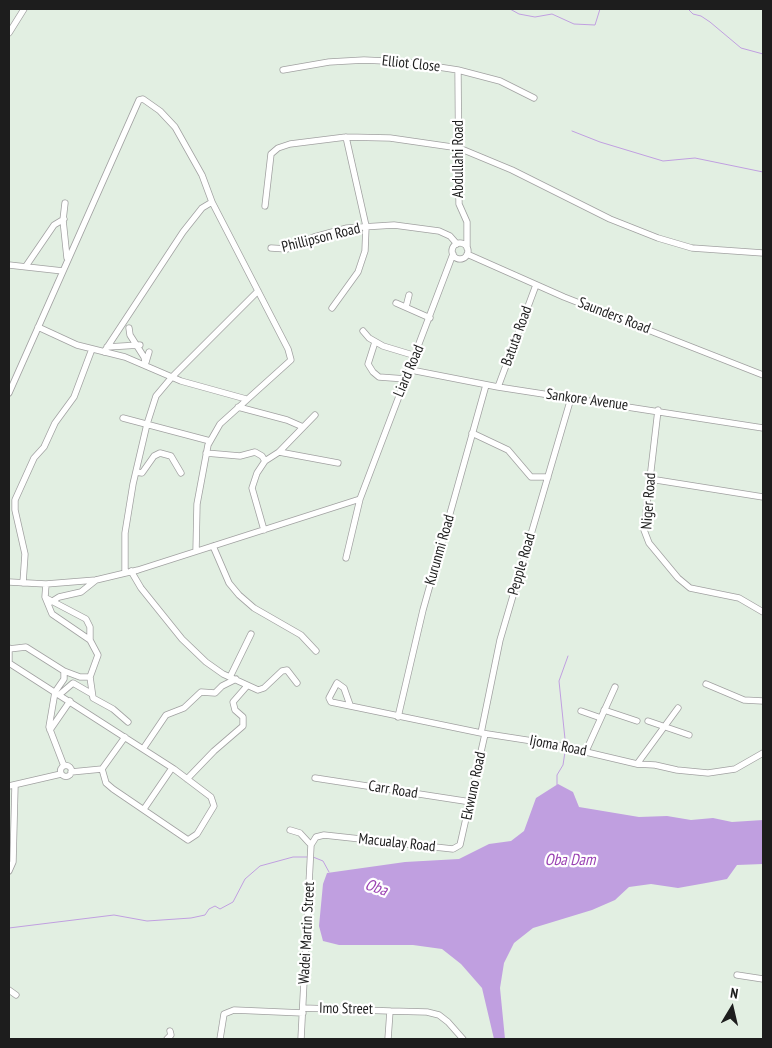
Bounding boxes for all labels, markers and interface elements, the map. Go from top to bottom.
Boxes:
street label: Elliot Close [381,52,441,76]
street label: Abdullahi Road [450,120,468,198]
street label: Phillipson Road [280,220,362,256]
street label: Saunders Road [575,294,653,338]
street label: Batuta Road [498,304,536,368]
street label: Liard Road [390,342,428,400]
street label: Sankore Avenue [545,385,629,415]
street label: Niger Road [638,472,660,530]
street label: Kurunmi Road [421,513,459,587]
street label: Pepple Road [505,531,539,597]
street label: Ijoma Road [528,732,588,760]
street label: Ekwuno Road [458,750,490,822]
street label: Carr Road [367,777,419,803]
street label: Macualay Road [358,830,436,856]
water label: Oba Dam [545,850,595,870]
water label: Oba [362,875,390,901]
street label: Wadei Martin Street [295,881,319,985]
north arrow [707,983,757,1033]
text: N [729,984,739,1003]
street label: Imo Street [319,1000,373,1018]

